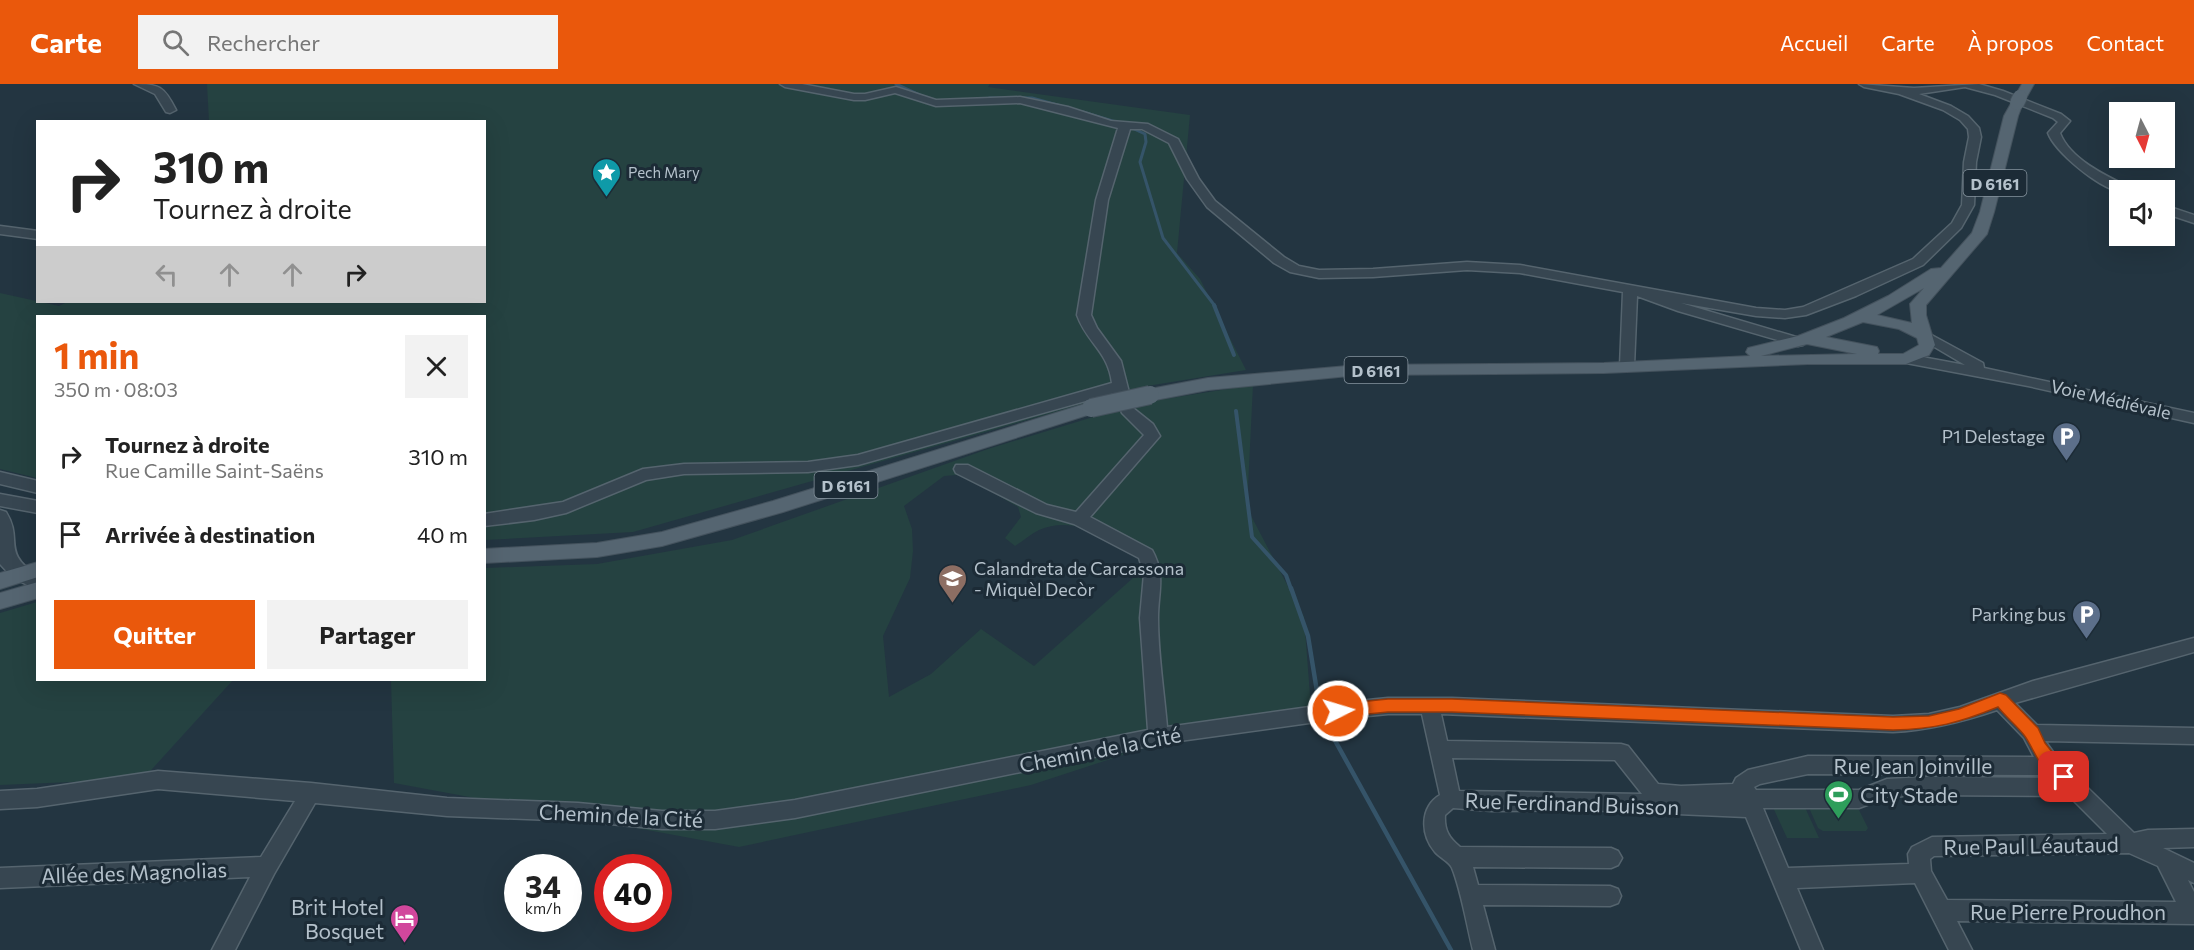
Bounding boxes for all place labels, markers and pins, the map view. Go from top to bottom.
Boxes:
place icon: Pech Mary [591,156,623,198]
place label: Pech Mary [628,163,700,181]
parking icon: P1 Delestage [2050,420,2082,462]
place label: P1 Delestage [1942,425,2045,447]
place label: Calandreta de Carcassona - Miquèl Decòr [974,557,1184,600]
school or university icon: Calandreta de Carcassona - Miquèl Decòr [937,562,969,604]
parking icon: Parking bus [2071,598,2103,640]
place label: Parking bus [1971,603,2066,625]
pin [2038,751,2089,802]
sports icon: City Stade [1823,778,1855,820]
place label: City Stade [1860,782,1958,807]
place label: Brit Hotel Bosquet [291,894,384,943]
hotel icon: Brit Hotel Bosquet [389,902,421,944]

